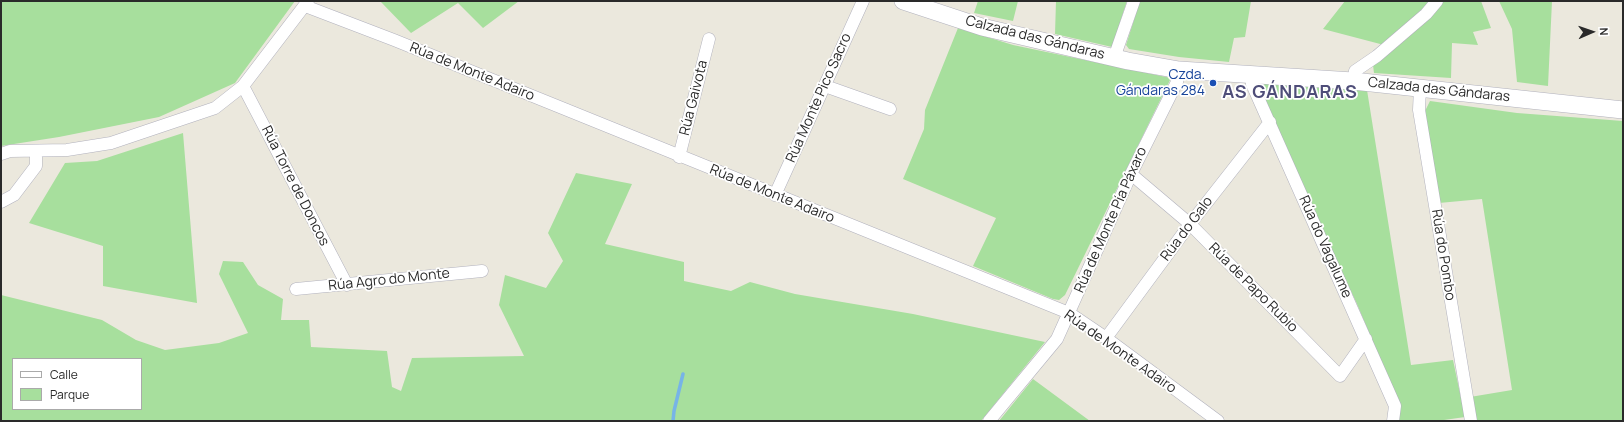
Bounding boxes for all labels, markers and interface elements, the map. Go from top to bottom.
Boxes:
north arrow [1572,12,1612,52]
street label: Calzada das Gándaras [964,13,1106,63]
text: N [1597,27,1612,36]
street label: Rúa Monte Pico Sacro [783,31,855,165]
street label: Rúa de Monte Adairo [407,39,537,105]
street label: Rúa Gaivota [677,59,711,137]
place label: Czda. Gándaras 284 [1116,67,1205,100]
street label: Calzada das Gándaras [1367,74,1511,106]
marker: Czda. Gándaras 284 [1208,78,1218,88]
district label: AS GÁNDARAS [1222,82,1358,104]
street label: Rúa Torre de Doncos [257,123,333,249]
street label: Rúa de Monte Pía Páxaro [1071,144,1151,296]
street label: Rúa de Monte Adairo [707,161,837,227]
street label: Rúa do Galo [1157,193,1217,265]
street label: Rúa do Vagalume [1295,193,1355,301]
street label: Rúa do Pombo [1427,208,1459,302]
street label: Rúa de Papo Rubio [1205,240,1301,336]
street label: Rúa Agro do Monte [327,265,451,295]
street label: Rúa de Monte Adairo [1061,307,1179,397]
legend [12,358,142,410]
text: Calle [50,366,78,383]
text: Parque [50,386,89,403]

